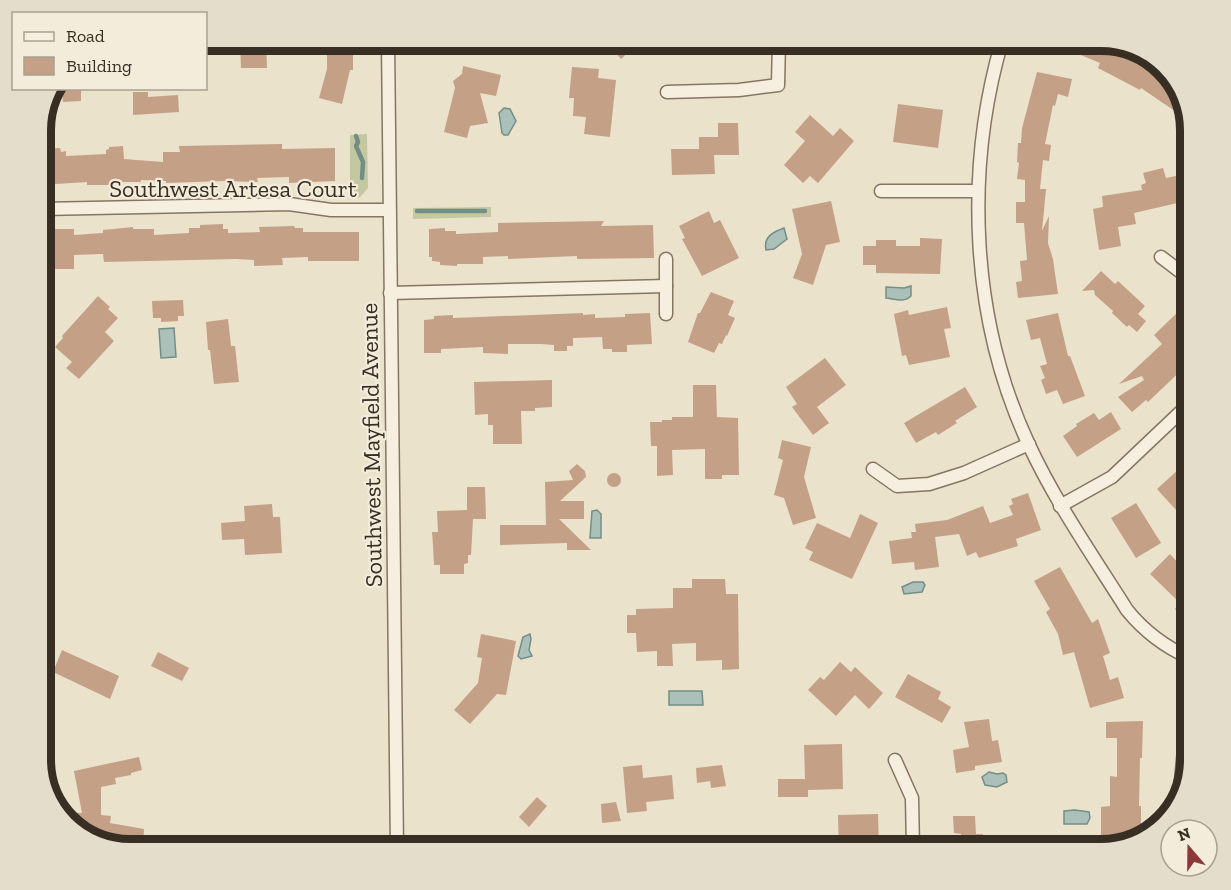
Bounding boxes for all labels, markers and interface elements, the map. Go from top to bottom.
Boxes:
legend [12,12,207,90]
text: Road [66,25,105,47]
text: Building [66,55,132,77]
street label: Southwest Artesa Court [109,174,357,203]
street label: Southwest Mayfield Avenue [354,303,388,587]
north arrow [1159,818,1219,878]
text: N [1175,823,1193,845]

